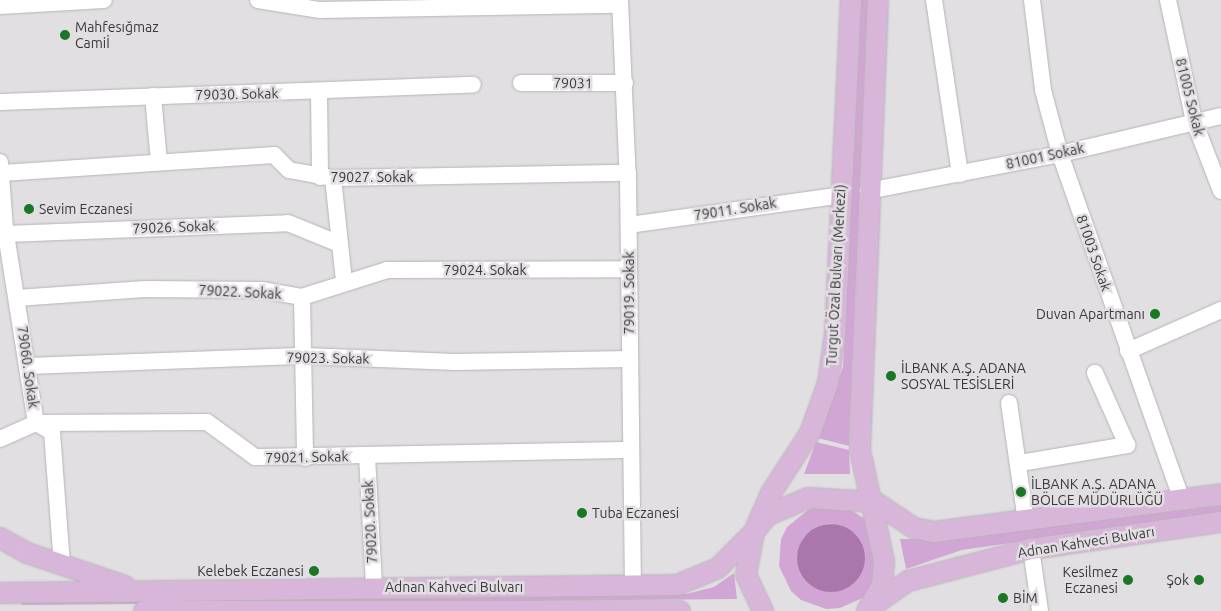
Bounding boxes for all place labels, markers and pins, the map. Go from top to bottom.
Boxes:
place label: Mahfesığmaz Camiİ [75,19,159,52]
marker: Mahfesığmaz Camiİ [59,29,71,41]
place label: Sevim Eczanesi [39,201,133,217]
marker: Sevim Eczanesi [23,203,35,215]
place label: Duvan Apartmanı [1036,306,1145,322]
marker: Duvan Apartmanı [1149,308,1161,320]
place label: İLBANK A.Ş. ADANA SOSYAL TESİSLERİ [901,360,1026,392]
marker: İLBANK A.Ş. ADANA SOSYAL TESİSLERİ [885,370,897,382]
place label: İLBANK A.Ş. ADANA BÖLGE MÜDÜRLÜĞÜ [1031,476,1163,508]
marker: İLBANK A.Ş. ADANA BÖLGE MÜDÜRLÜĞÜ [1015,486,1027,498]
place label: Tuba Eczanesi [592,505,679,521]
marker: Tuba Eczanesi [576,507,588,519]
place label: Kelebek Eczanesi [197,563,304,579]
place label: Kesilmez Eczanesi [1063,564,1118,596]
marker: Kelebek Eczanesi [308,565,320,577]
place label: Şok [1166,572,1189,588]
marker: Kesilmez Eczanesi [1122,574,1134,586]
marker: Şok [1193,574,1205,586]
place label: BİM [1013,590,1038,606]
marker: BİM [997,592,1009,604]

